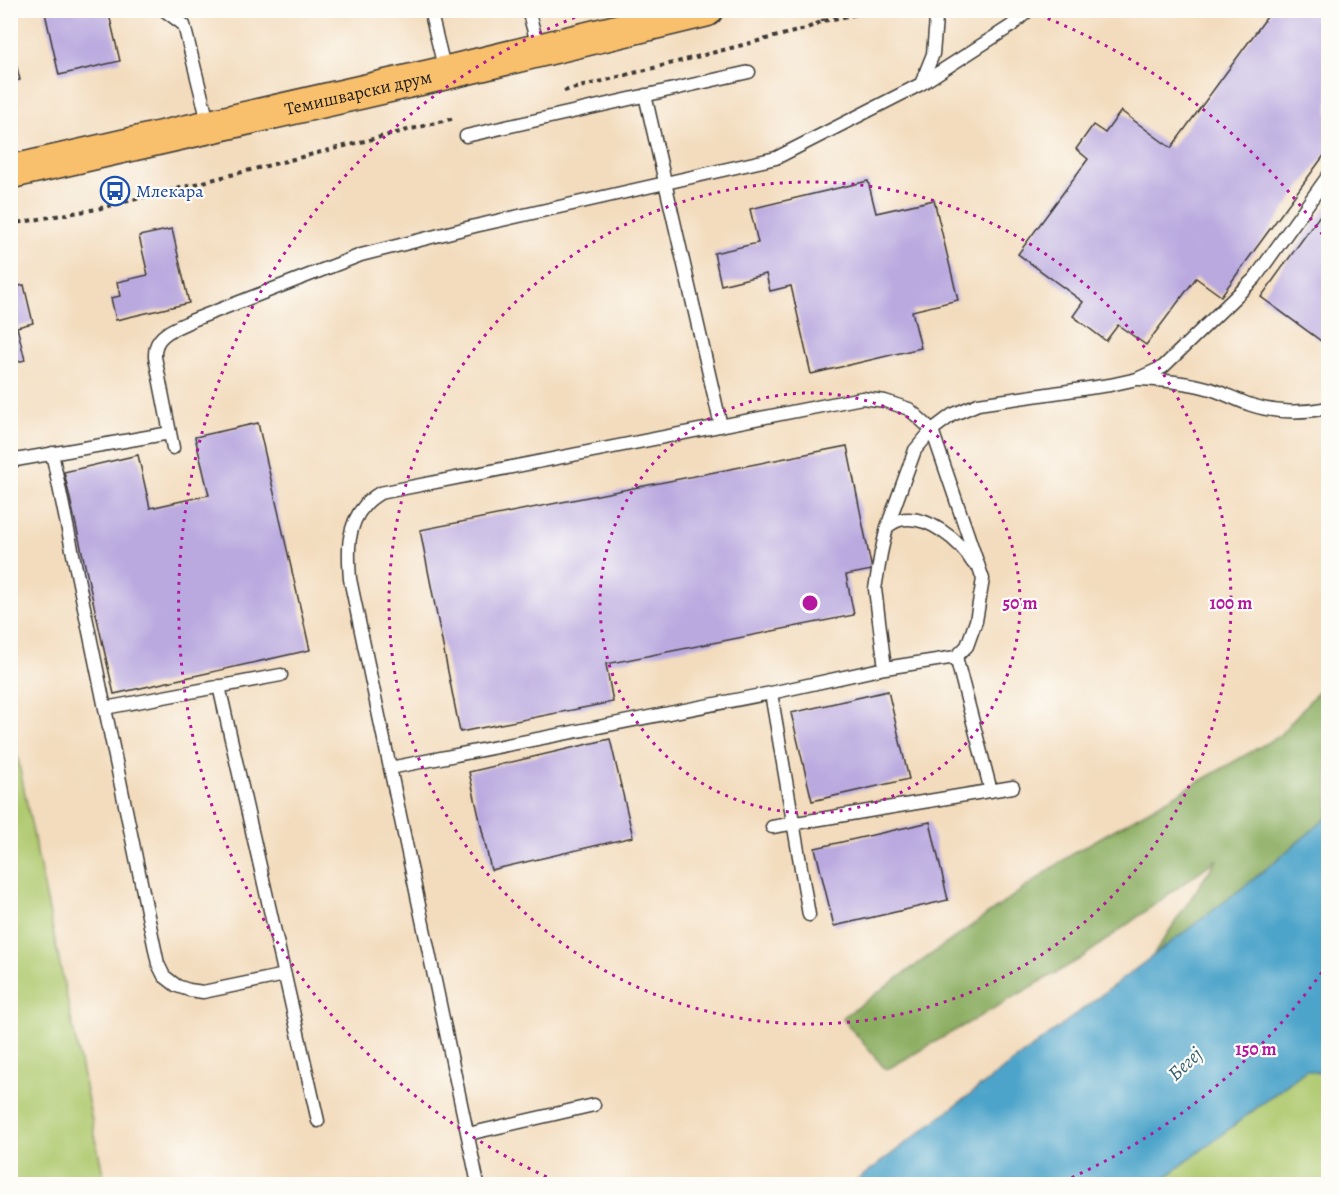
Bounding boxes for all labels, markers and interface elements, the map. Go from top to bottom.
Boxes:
street label: Темишварски друм [282,64,434,121]
bus stop icon: Млекара [99,175,131,207]
place label: Млекара [136,179,204,203]
text: 50 m [1003,591,1037,615]
text: 100 m [1210,591,1252,615]
centre of rings [800,593,820,613]
text: 150 m [1235,1037,1277,1061]
water label: Бегеј [1162,1041,1208,1087]

